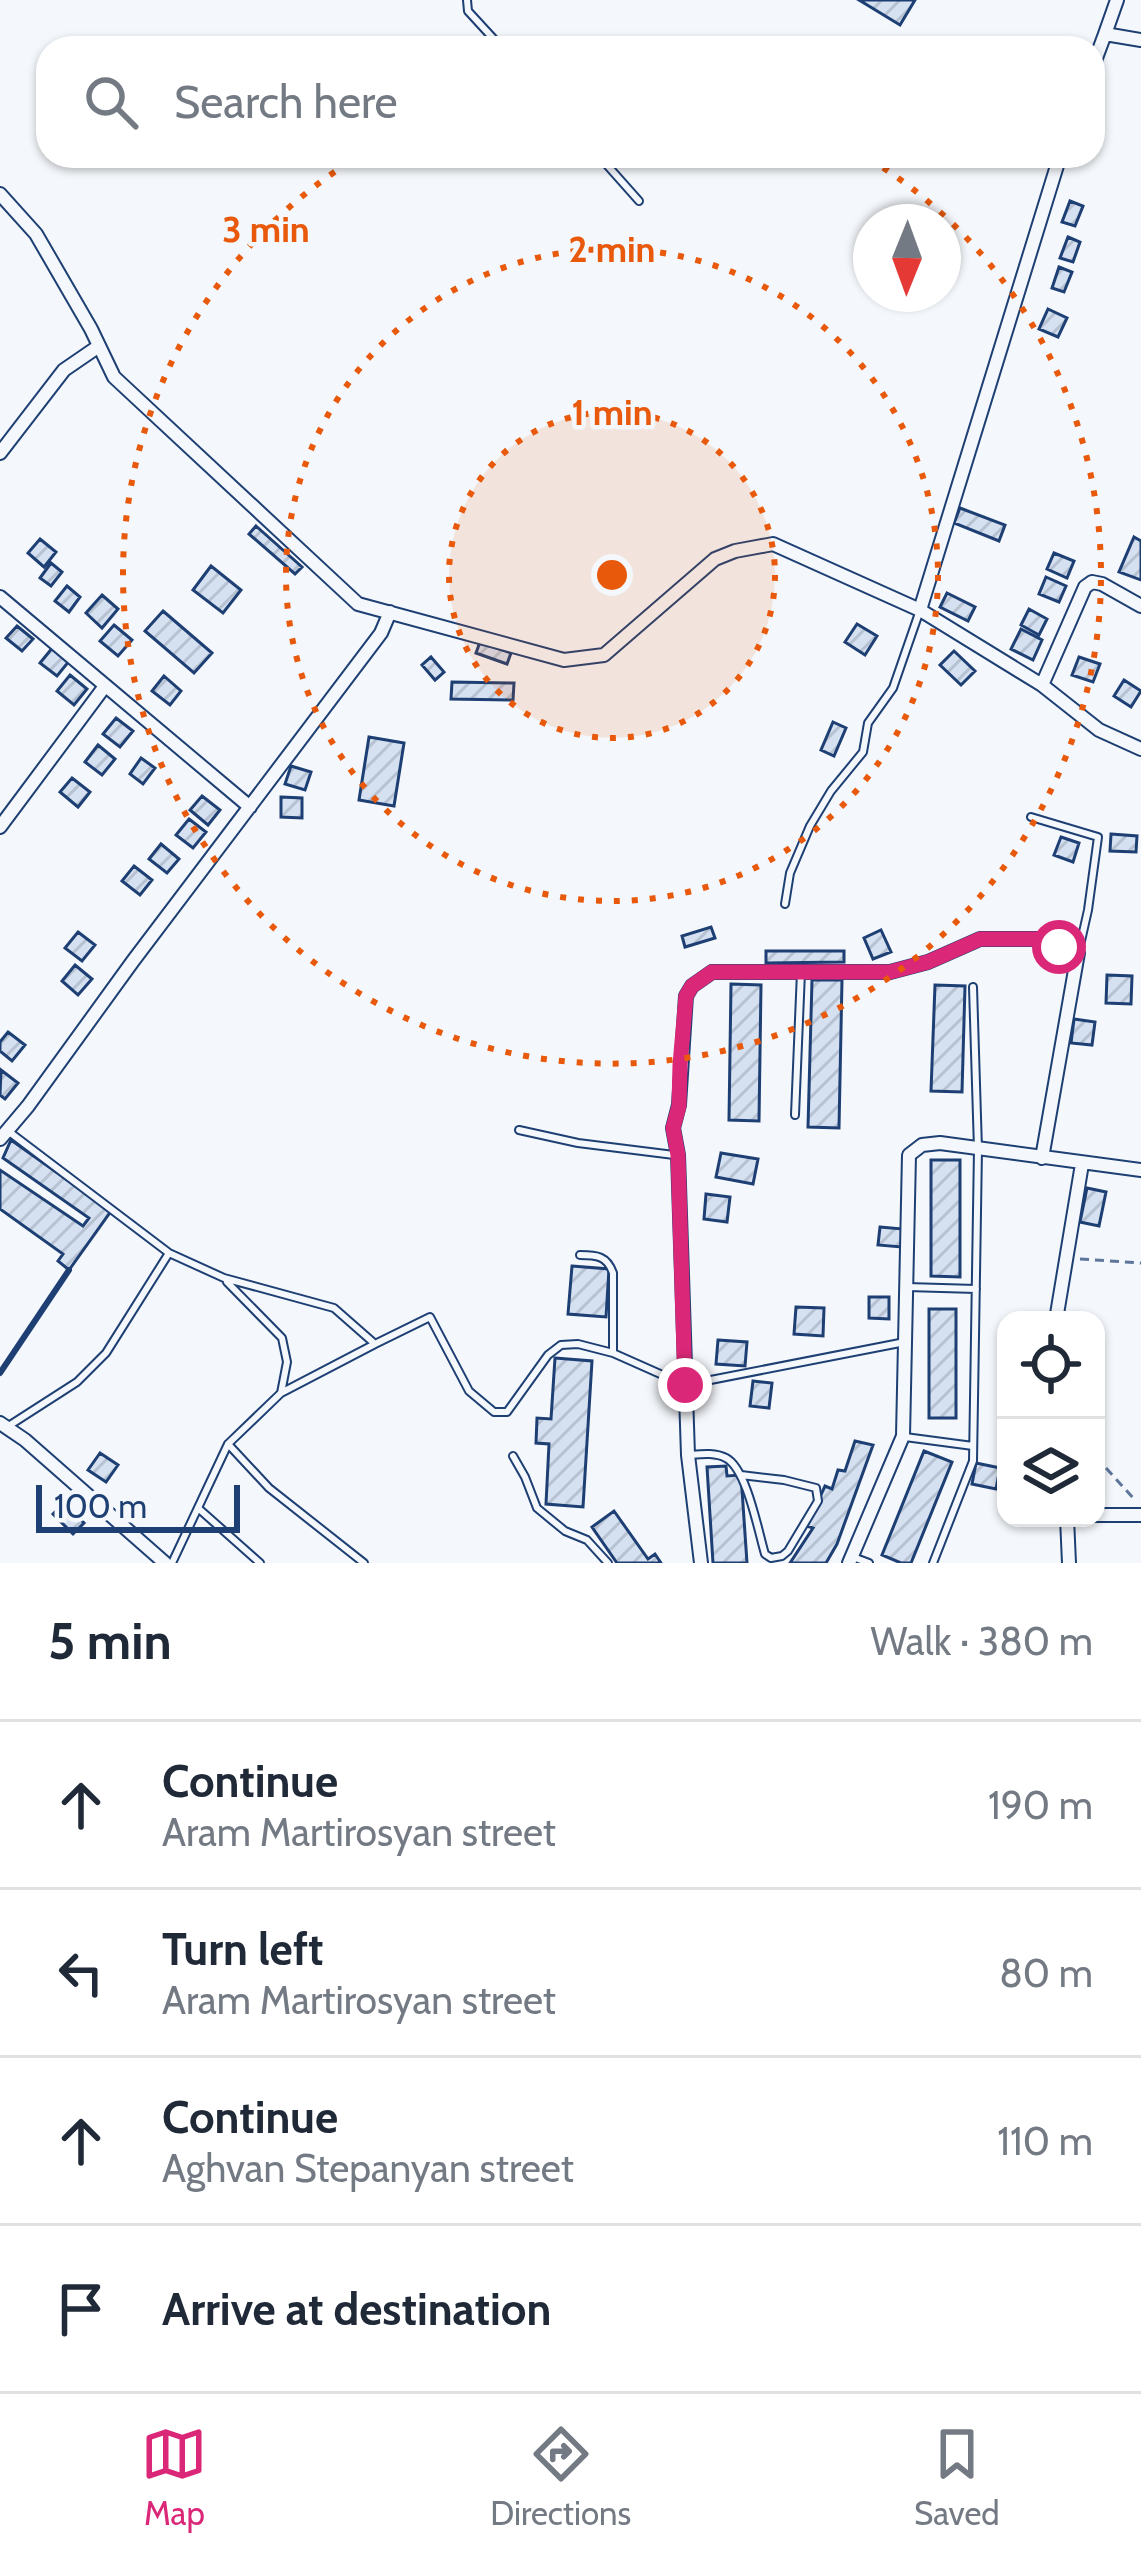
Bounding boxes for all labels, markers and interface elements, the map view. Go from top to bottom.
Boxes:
search box [36,36,1105,168]
icon: search [78,69,144,135]
text: Search here [174,75,398,129]
north arrow [853,204,961,312]
text: 3 min [222,207,310,251]
text: 2 min [569,227,655,271]
text: 1 min [571,390,653,434]
centre of rings [591,554,633,596]
route start [1032,920,1086,974]
map controls [997,1311,1105,1527]
button: locate [997,1311,1105,1419]
route end [658,1358,712,1412]
button: layers [997,1419,1105,1527]
scale bar [36,1479,240,1532]
text: 100 m [54,1486,147,1526]
text: 5 min [48,1610,172,1672]
text: Walk · 380 m [871,1617,1093,1665]
text: Continue [162,1754,338,1808]
icon: ahead [48,1772,114,1838]
text: 190 m [988,1781,1093,1829]
text: Aram Martirosyan street [162,1808,556,1856]
text: Turn left [162,1922,324,1976]
icon: left [48,1940,114,2006]
text: 80 m [999,1949,1093,1997]
text: Aram Martirosyan street [162,1976,556,2024]
text: Continue [162,2090,338,2144]
icon: ahead [48,2108,114,2174]
text: 110 m [997,2117,1093,2165]
text: Aghvan Stepanyan street [162,2144,574,2192]
icon: arrive [48,2276,114,2342]
text: Arrive at destination [162,2282,551,2336]
tab: Map [141,2421,207,2533]
tab: Directions [490,2421,631,2533]
tab: Saved [914,2421,1000,2533]

